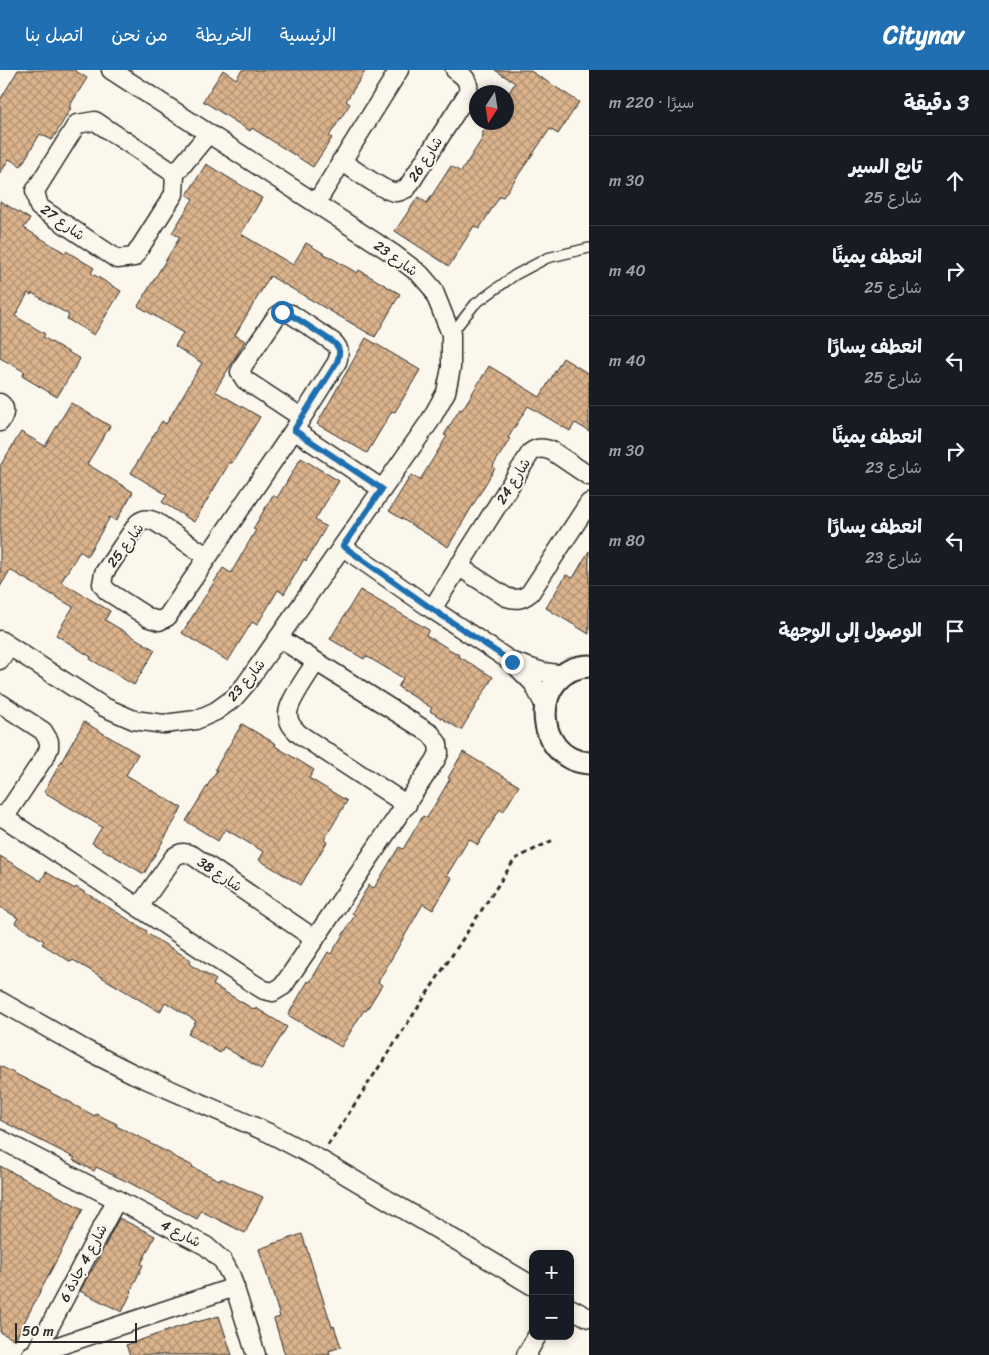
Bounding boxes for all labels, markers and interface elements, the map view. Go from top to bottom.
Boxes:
text: Citynav [883,14,964,56]
text: اتصل بنا [25,19,84,51]
text: من نحن [112,19,168,51]
text: الخريطة [196,19,252,51]
text: الرئيسية [280,19,336,51]
text: 3 دقيقة [904,84,969,122]
north arrow [469,85,514,130]
text: سيرًا · 220 m [609,88,695,117]
street label: شارع 26 [401,132,450,187]
text: تابع السير [849,150,922,183]
text: 30 m [609,166,644,195]
icon: ahead [941,167,969,195]
text: شارع 25 [864,183,922,212]
street label: شارع 27 [35,198,90,247]
street label: شارع 23 [368,234,423,283]
text: انعطف يمينًا [832,240,922,273]
text: 40 m [609,256,646,285]
icon: right [941,257,969,285]
text: شارع 25 [864,273,922,302]
route start [271,301,294,324]
text: انعطف يسارًا [827,330,922,363]
text: 40 m [609,346,646,375]
icon: left [941,347,969,375]
text: شارع 25 [864,363,922,392]
text: انعطف يمينًا [832,420,922,453]
text: 30 m [609,436,644,465]
icon: right [941,437,969,465]
street label: شارع 24 [489,453,537,509]
text: شارع 23 [865,453,922,482]
text: انعطف يسارًا [827,510,922,543]
street label: شارع 25 [100,518,151,573]
text: 80 m [609,526,645,555]
icon: left [941,527,969,555]
text: شارع 23 [865,543,922,572]
text: الوصول إلى الوجهة [779,614,922,647]
icon: arrive [941,617,969,645]
route end [501,651,524,674]
street label: شارع 23 [221,653,272,707]
street label: شارع 38 [192,850,247,899]
street label: شارع 4 [156,1212,205,1254]
street label: شارع 4 جادة 6 [52,1220,114,1307]
map controls [529,1250,574,1340]
button: + [529,1250,574,1295]
button: − [529,1295,574,1340]
text: 50 m [22,1319,54,1344]
scale bar [15,1320,138,1343]

